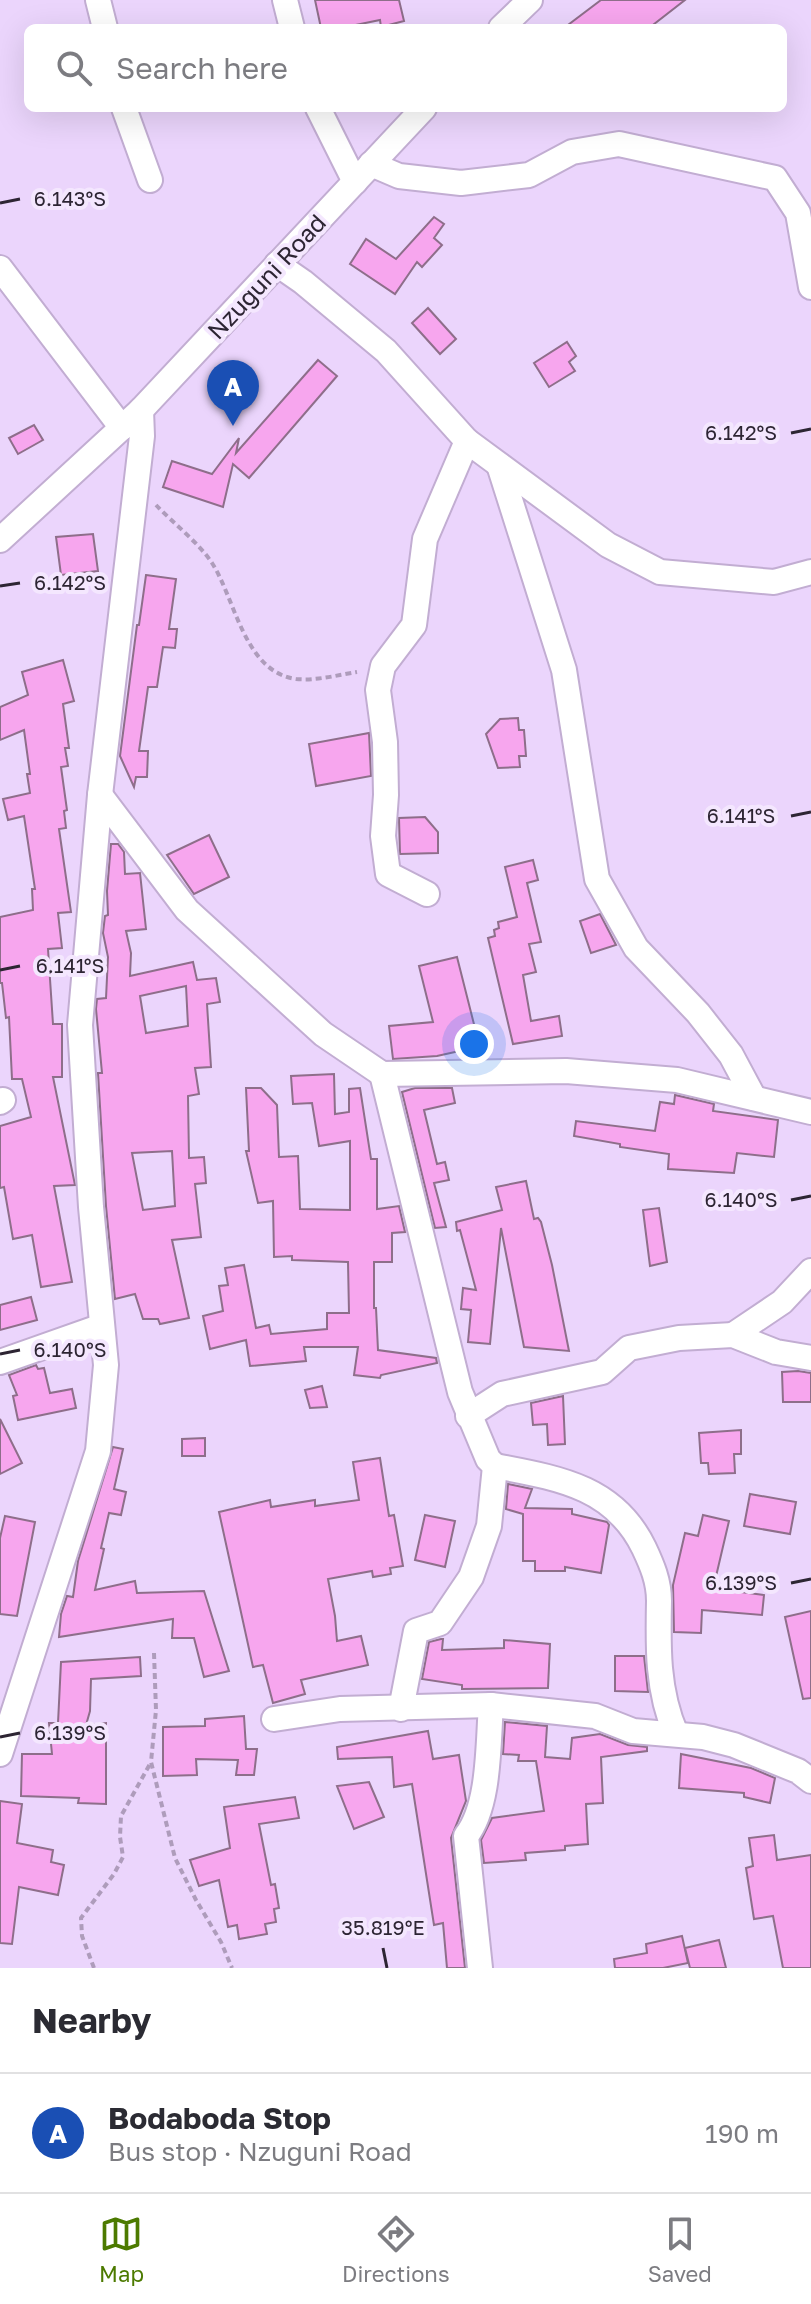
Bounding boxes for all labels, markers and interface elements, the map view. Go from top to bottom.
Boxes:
search box [24,24,787,112]
icon: search [52,46,96,90]
text: Search here [116,50,288,86]
text: 6.143°S [34,186,106,210]
street label: Nzuguni Road [201,207,331,345]
pin: A [207,360,259,426]
text: 6.142°S [705,420,777,444]
text: 6.142°S [34,570,106,594]
text: 6.141°S [707,803,775,827]
text: 6.141°S [36,953,104,977]
your location [454,1024,494,1064]
text: 6.140°S [705,1187,778,1211]
text: 6.140°S [34,1337,107,1361]
text: 6.139°S [705,1570,777,1594]
text: 6.139°S [34,1720,106,1744]
text: 35.819°E [341,1915,425,1939]
text: Nearby [32,2000,152,2040]
text: Bodaboda Stop [108,2100,331,2136]
text: A [49,2118,67,2149]
text: 190 m [705,2118,779,2149]
text: Bus stop · Nzuguni Road [108,2136,412,2167]
tab: Map [99,2212,144,2287]
tab: Directions [342,2212,450,2287]
tab: Saved [648,2212,712,2287]

